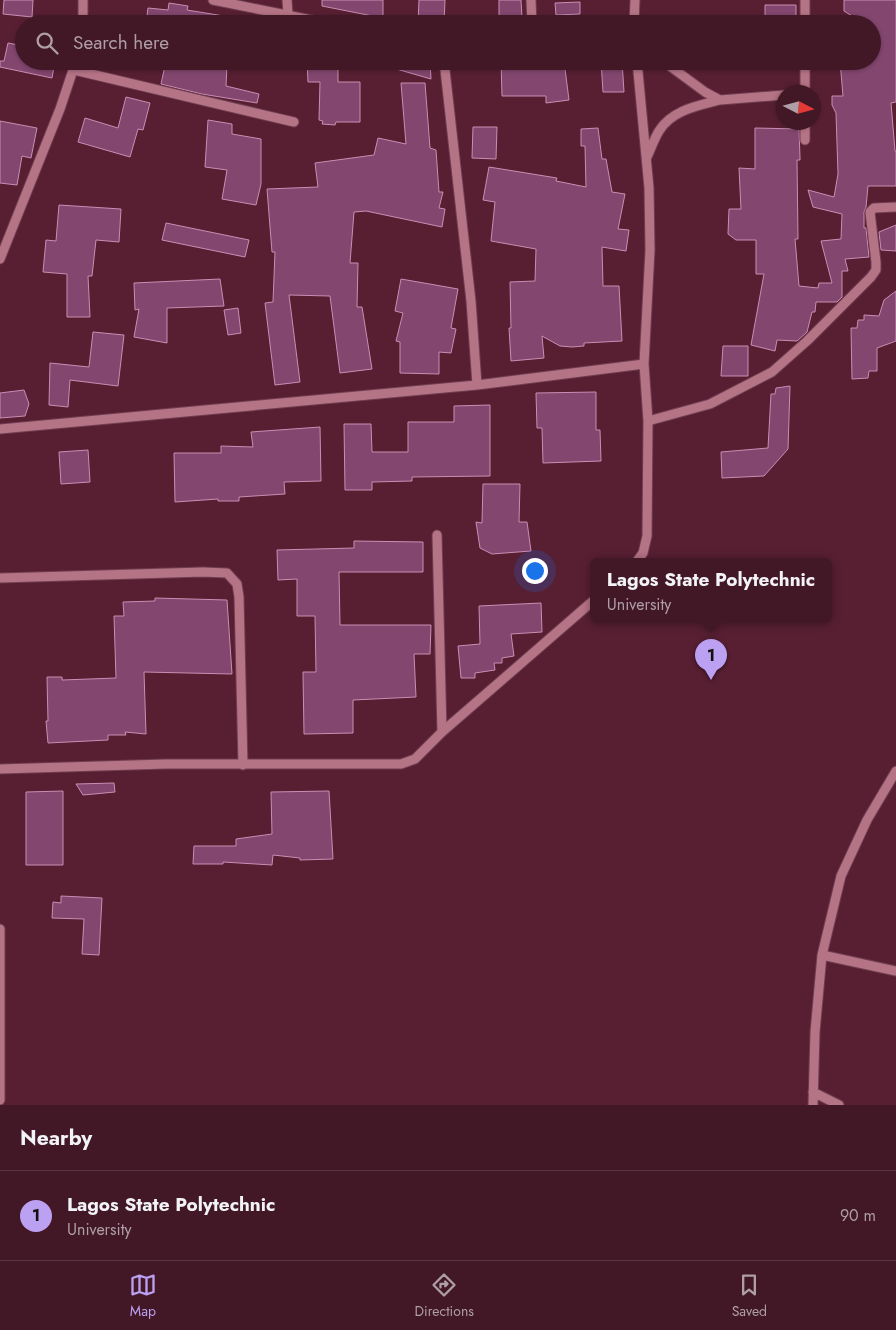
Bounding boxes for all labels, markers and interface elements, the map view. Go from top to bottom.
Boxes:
search box [15,15,881,70]
icon: search [33,29,61,57]
text: Search here [73,29,169,56]
north arrow [776,85,821,130]
your location [522,558,548,584]
popup [590,558,832,623]
text: Lagos State Polytechnic [607,566,815,593]
text: University [607,593,671,616]
pin: 1 [695,639,727,680]
text: Nearby [20,1123,92,1153]
text: Lagos State Polytechnic [67,1191,275,1218]
text: 1 [32,1204,40,1227]
text: 90 m [840,1204,876,1227]
text: University [67,1218,132,1241]
tab: Map [129,1271,157,1321]
tab: Directions [415,1271,474,1321]
tab: Saved [732,1271,767,1321]

